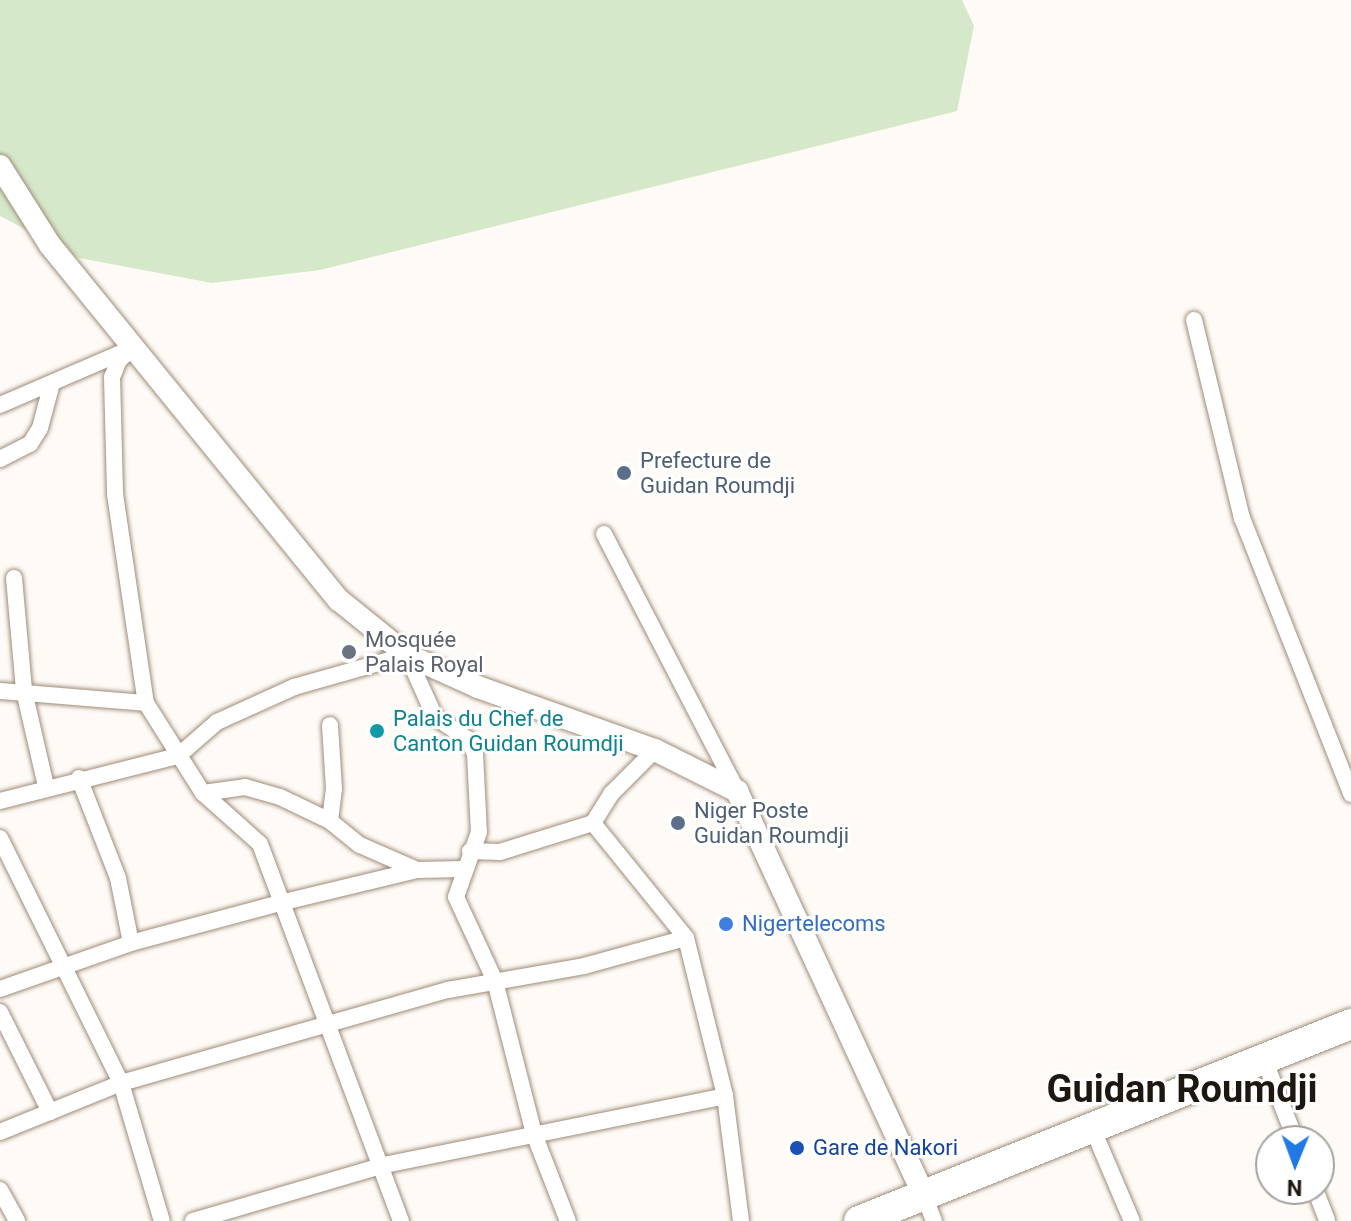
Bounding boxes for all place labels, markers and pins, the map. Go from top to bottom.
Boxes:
place label: Prefecture de Guidan Roumdji [640,447,795,498]
marker: Prefecture de Guidan Roumdji [615,464,633,482]
place label: Mosquée Palais Royal [365,626,484,678]
marker: Mosquée Palais Royal [340,643,358,661]
place label: Palais du Chef de Canton Guidan Roumdji [393,705,624,756]
marker: Palais du Chef de Canton Guidan Roumdji [368,722,386,740]
place label: Niger Poste Guidan Roumdji [694,797,849,848]
marker: Niger Poste Guidan Roumdji [669,814,687,832]
place label: Nigertelecoms [742,911,886,937]
marker: Nigertelecoms [717,915,735,933]
place label: Gare de Nakori [813,1135,958,1161]
marker: Gare de Nakori [788,1139,806,1157]

